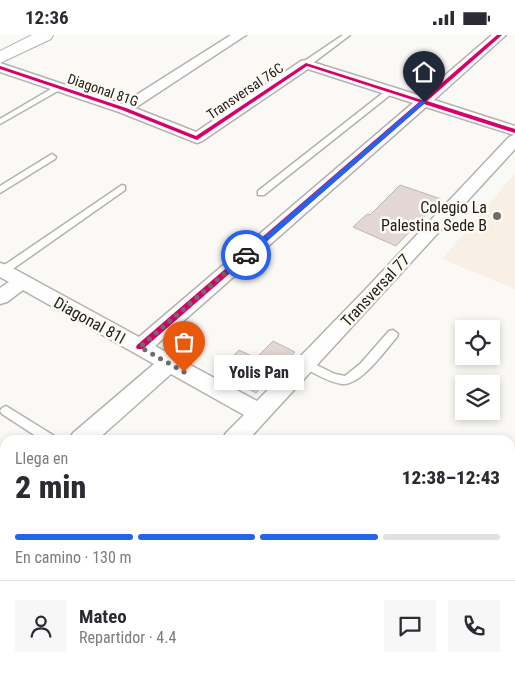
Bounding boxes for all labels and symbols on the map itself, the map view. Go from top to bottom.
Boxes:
pin [403,51,445,102]
street label: Transversal 76C [204,60,286,122]
street label: Diagonal 81G [65,70,141,110]
place label: Colegio La Palestina Sede B [381,198,487,235]
marker: Colegio La Palestina Sede B [491,210,503,222]
courier [221,230,271,280]
street label: Transversal 77 [337,250,414,331]
street label: Diagonal 81I [51,293,129,348]
pin [163,321,205,372]
callout: Yolis Pan [214,355,304,389]

